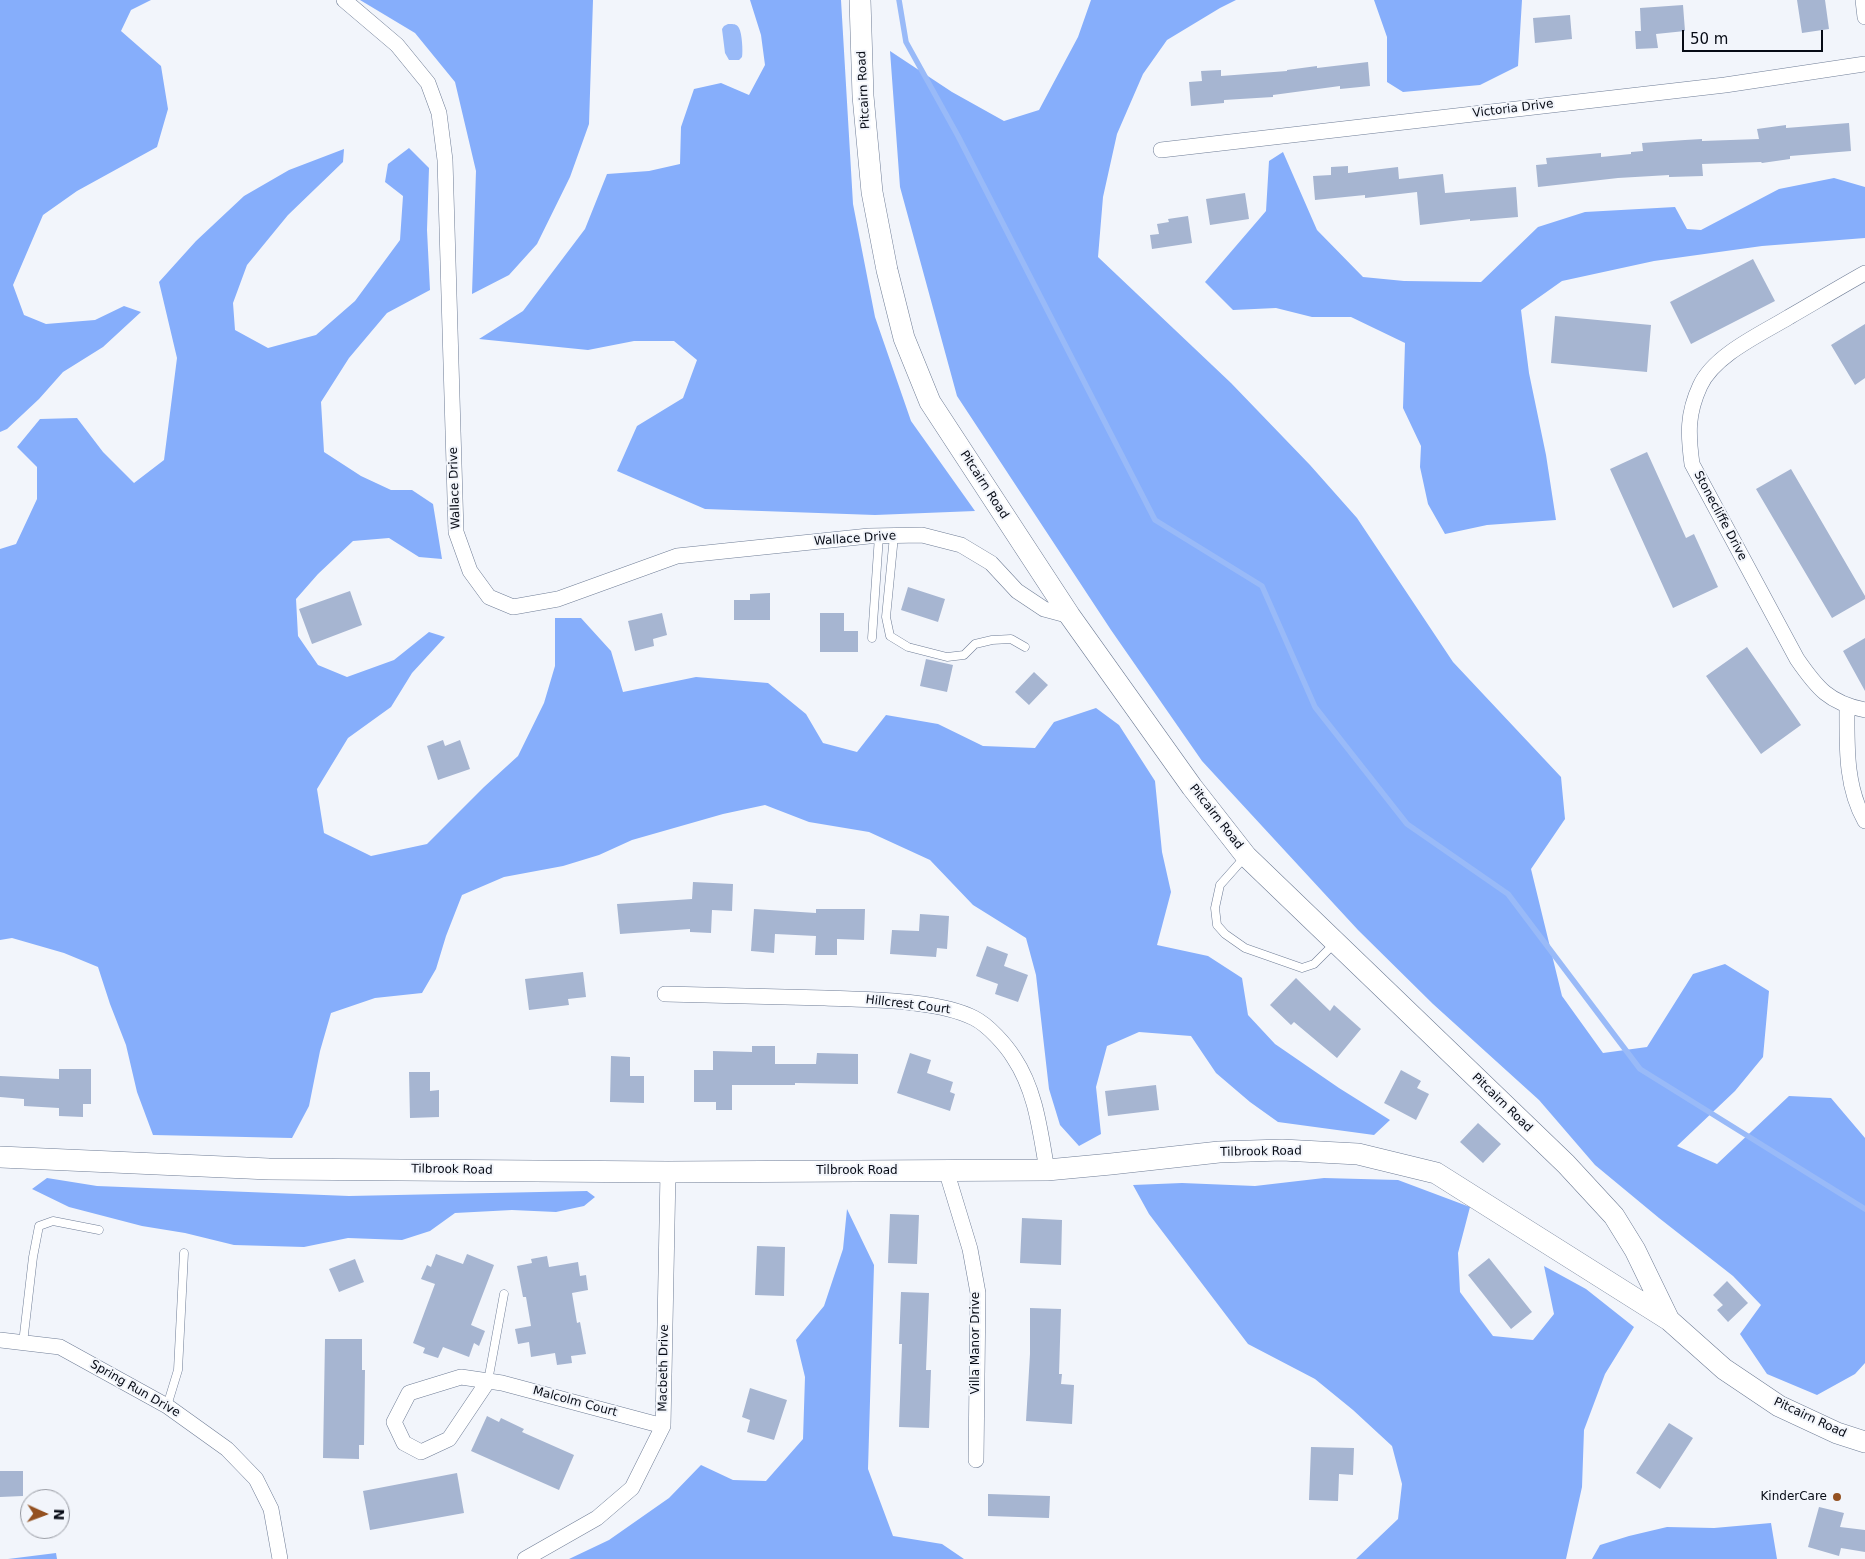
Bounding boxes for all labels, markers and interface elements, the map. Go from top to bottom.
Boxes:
scale bar [1685,20,1826,52]
text: 50 m [1690,30,1728,48]
street label: Pitcairn Road [855,50,873,130]
street label: Victoria Drive [1472,97,1554,121]
street label: Wallace Drive [446,447,464,529]
street label: Pitcairn Road [957,448,1011,522]
street label: Stonecliffe Drive [1690,469,1750,563]
street label: Wallace Drive [813,529,897,549]
street label: Pitcairn Road [1186,782,1246,852]
street label: Hillcrest Court [865,993,951,1017]
street label: Pitcairn Road [1469,1071,1535,1135]
street label: Tilbrook Road [1220,1144,1302,1160]
street label: Tilbrook Road [411,1162,493,1178]
street label: Tilbrook Road [816,1164,898,1178]
street label: Villa Manor Drive [969,1292,983,1394]
street label: Macbeth Drive [656,1324,672,1412]
street label: Spring Run Drive [88,1357,182,1421]
street label: Malcolm Court [531,1384,619,1420]
street label: Pitcairn Road [1771,1395,1849,1441]
north arrow [20,1489,70,1539]
place label: KinderCare [1760,1490,1827,1504]
marker: KinderCare [1831,1491,1843,1503]
text: N [51,1508,67,1521]

